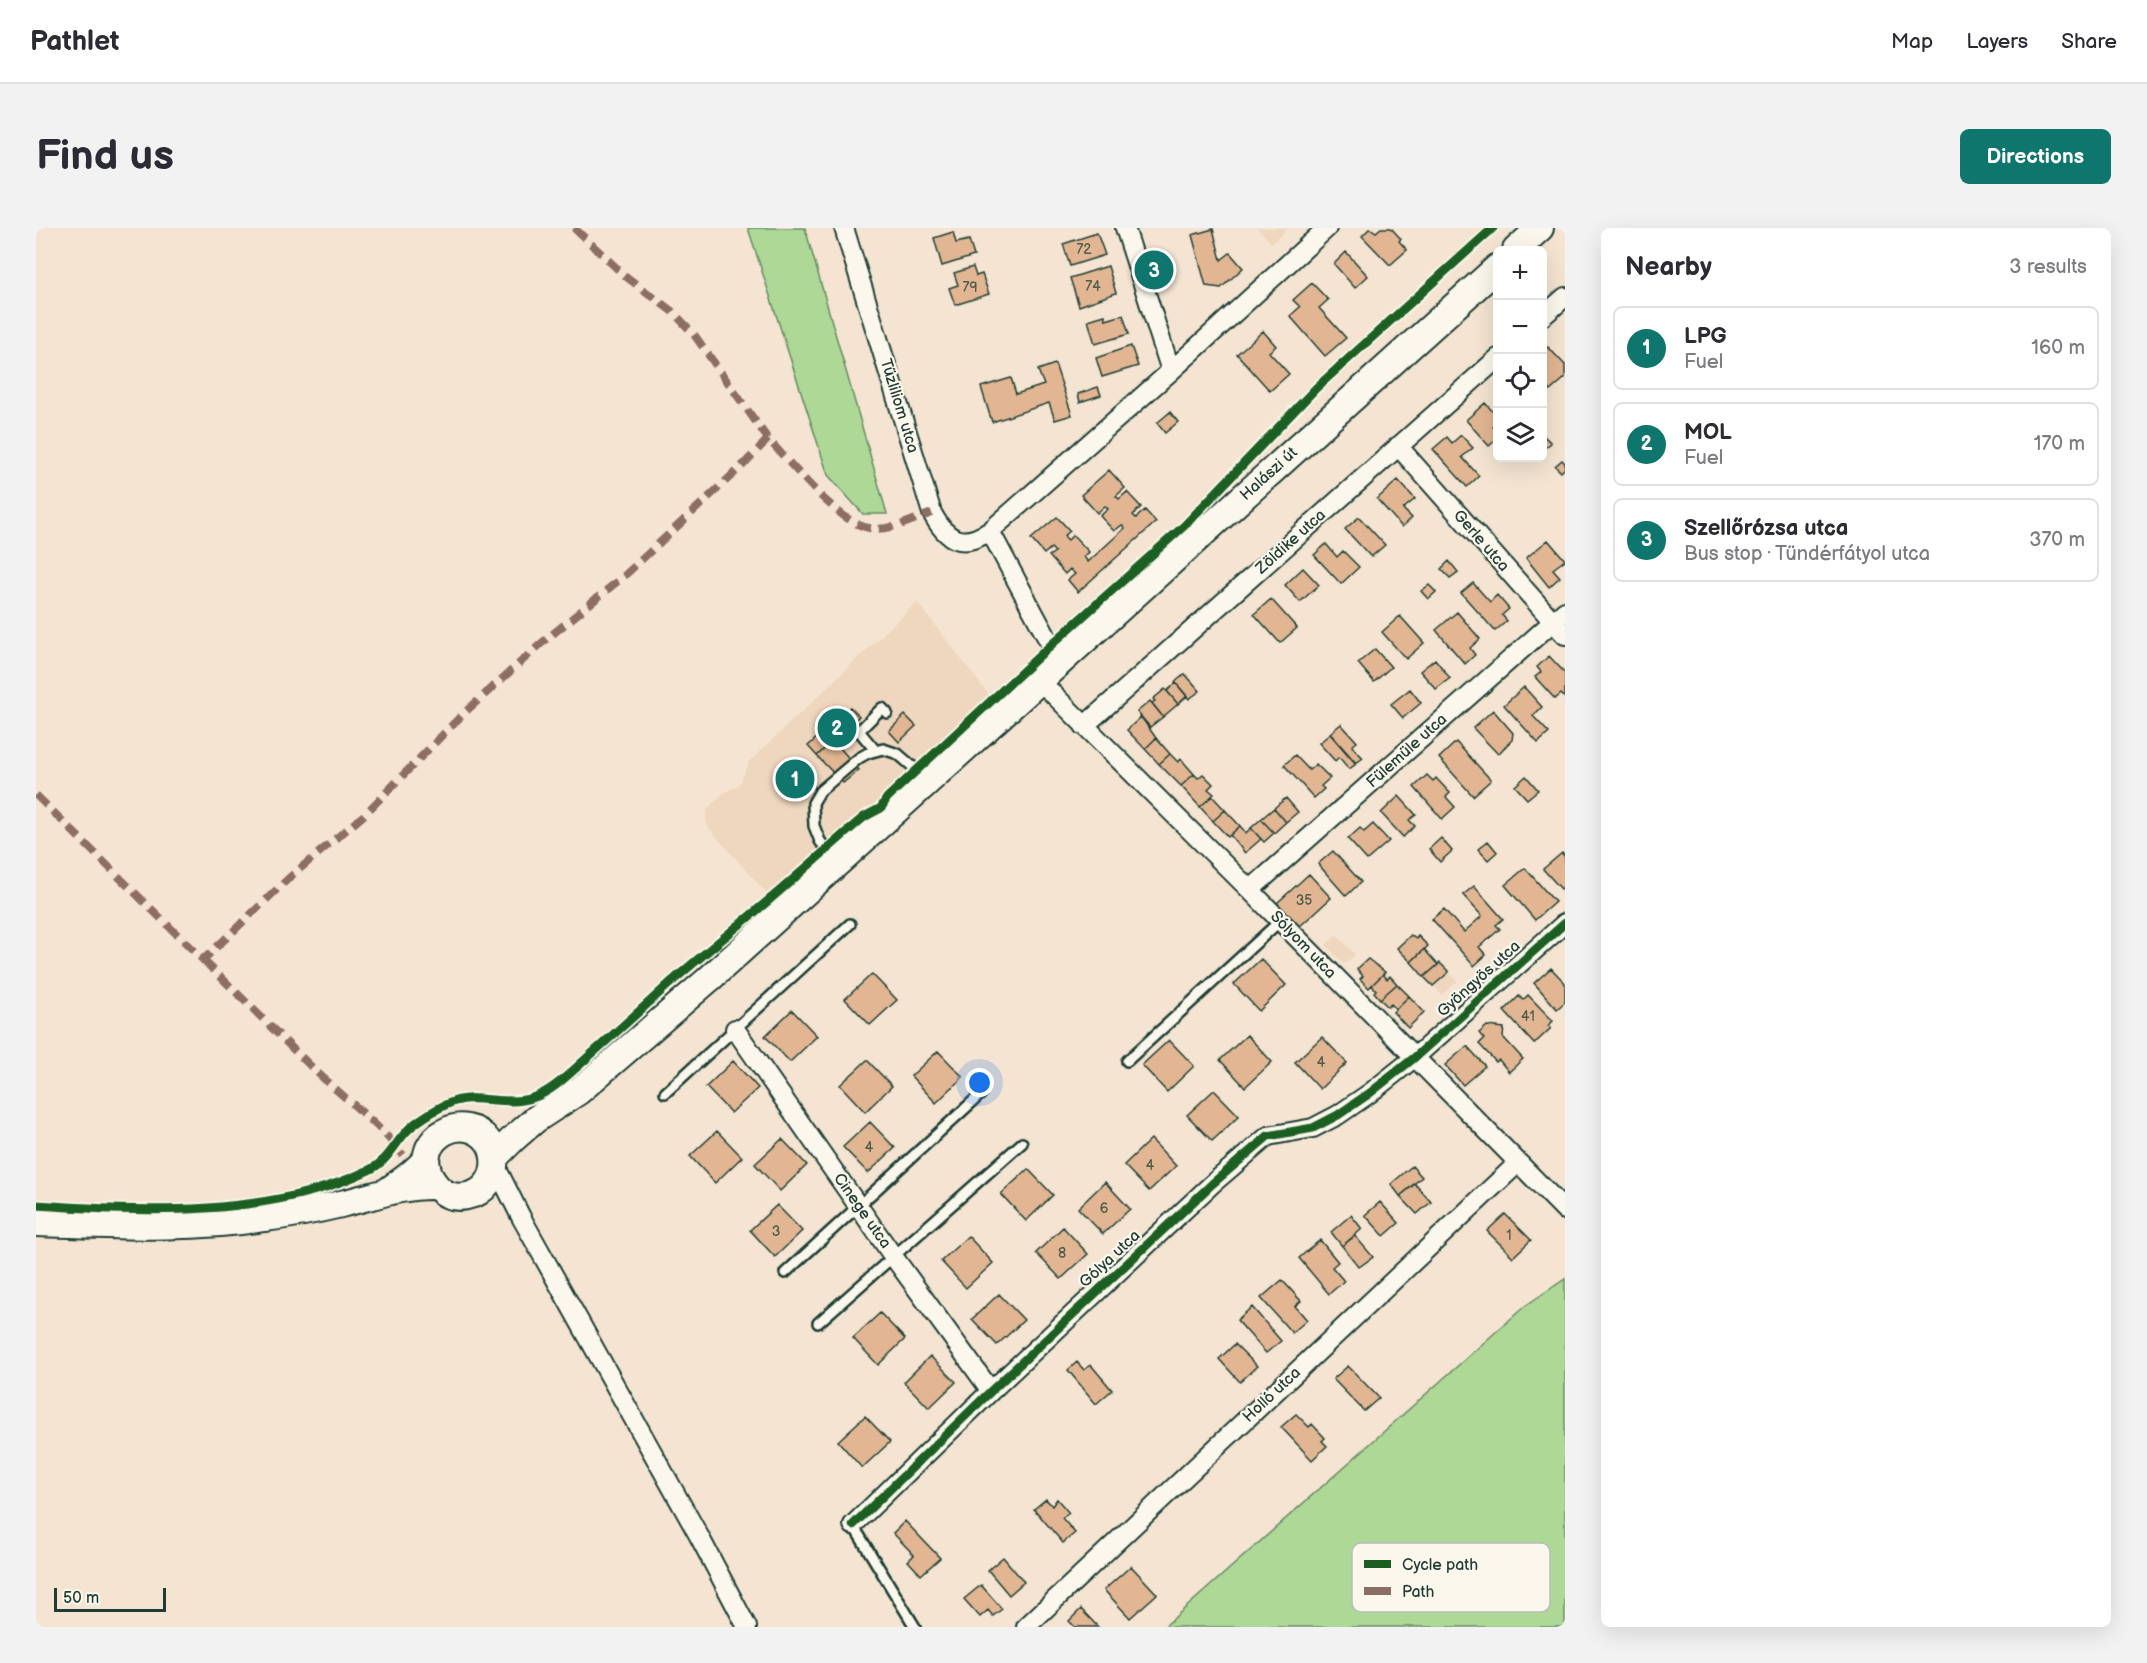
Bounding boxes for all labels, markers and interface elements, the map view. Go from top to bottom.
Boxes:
text: Pathlet [30,25,119,58]
text: Map [1891,29,1933,54]
text: Layers [1966,29,2028,54]
text: Share [2061,29,2117,54]
button: Directions [1960,129,2111,184]
text: Find us [36,131,174,182]
house number: 72 [1076,241,1092,258]
map controls [1493,246,1547,462]
button: + [1493,246,1547,300]
pin: 3 [1134,248,1174,292]
text: Nearby [1625,252,1712,283]
text: 3 results [2009,255,2087,279]
house number: 74 [1085,278,1101,295]
house number: 79 [963,279,977,296]
button: − [1493,300,1547,354]
text: LPG [1684,323,1727,350]
text: 1 [1642,336,1651,360]
text: 160 m [2031,336,2085,360]
text: Fuel [1684,350,1723,374]
button: locate [1493,354,1547,408]
street label: Tűzliliom utca [876,357,922,455]
button: layers [1493,408,1547,462]
text: MOL [1684,419,1732,446]
text: 2 [1641,432,1652,456]
text: 170 m [2034,432,2085,456]
street label: Halászi út [1236,443,1302,505]
text: Fuel [1684,446,1723,470]
street label: Zöldike utca [1251,506,1330,579]
street label: Gerle utca [1449,506,1513,576]
text: Szellőrózsa utca [1684,515,1848,542]
text: 3 [1641,528,1652,552]
text: 370 m [2029,528,2085,552]
text: Bus stop · Tündérfátyol utca [1684,542,1930,566]
pin: 2 [818,706,856,750]
street label: Fülemüle utca [1363,710,1451,792]
pin: 1 [776,756,814,802]
house number: 35 [1296,892,1312,909]
street label: Sólyom utca [1266,907,1340,983]
street label: Gyöngyös utca [1434,937,1524,1021]
house number: 41 [1521,1008,1535,1025]
house number: 4 [1317,1054,1326,1071]
your location [965,1068,994,1097]
house number: 4 [865,1139,874,1156]
house number: 4 [1146,1157,1155,1174]
street label: Cinege utca [829,1170,895,1252]
house number: 6 [1100,1200,1109,1217]
house number: 3 [772,1223,780,1240]
street label: Gólya utca [1076,1226,1144,1292]
house number: 1 [1506,1227,1512,1244]
house number: 8 [1058,1245,1066,1262]
street label: Holló utca [1239,1363,1305,1427]
legend [1352,1543,1550,1612]
text: Cycle path [1402,1556,1478,1575]
text: Path [1402,1583,1434,1602]
scale bar [54,1585,166,1612]
text: 50 m [63,1589,99,1608]

